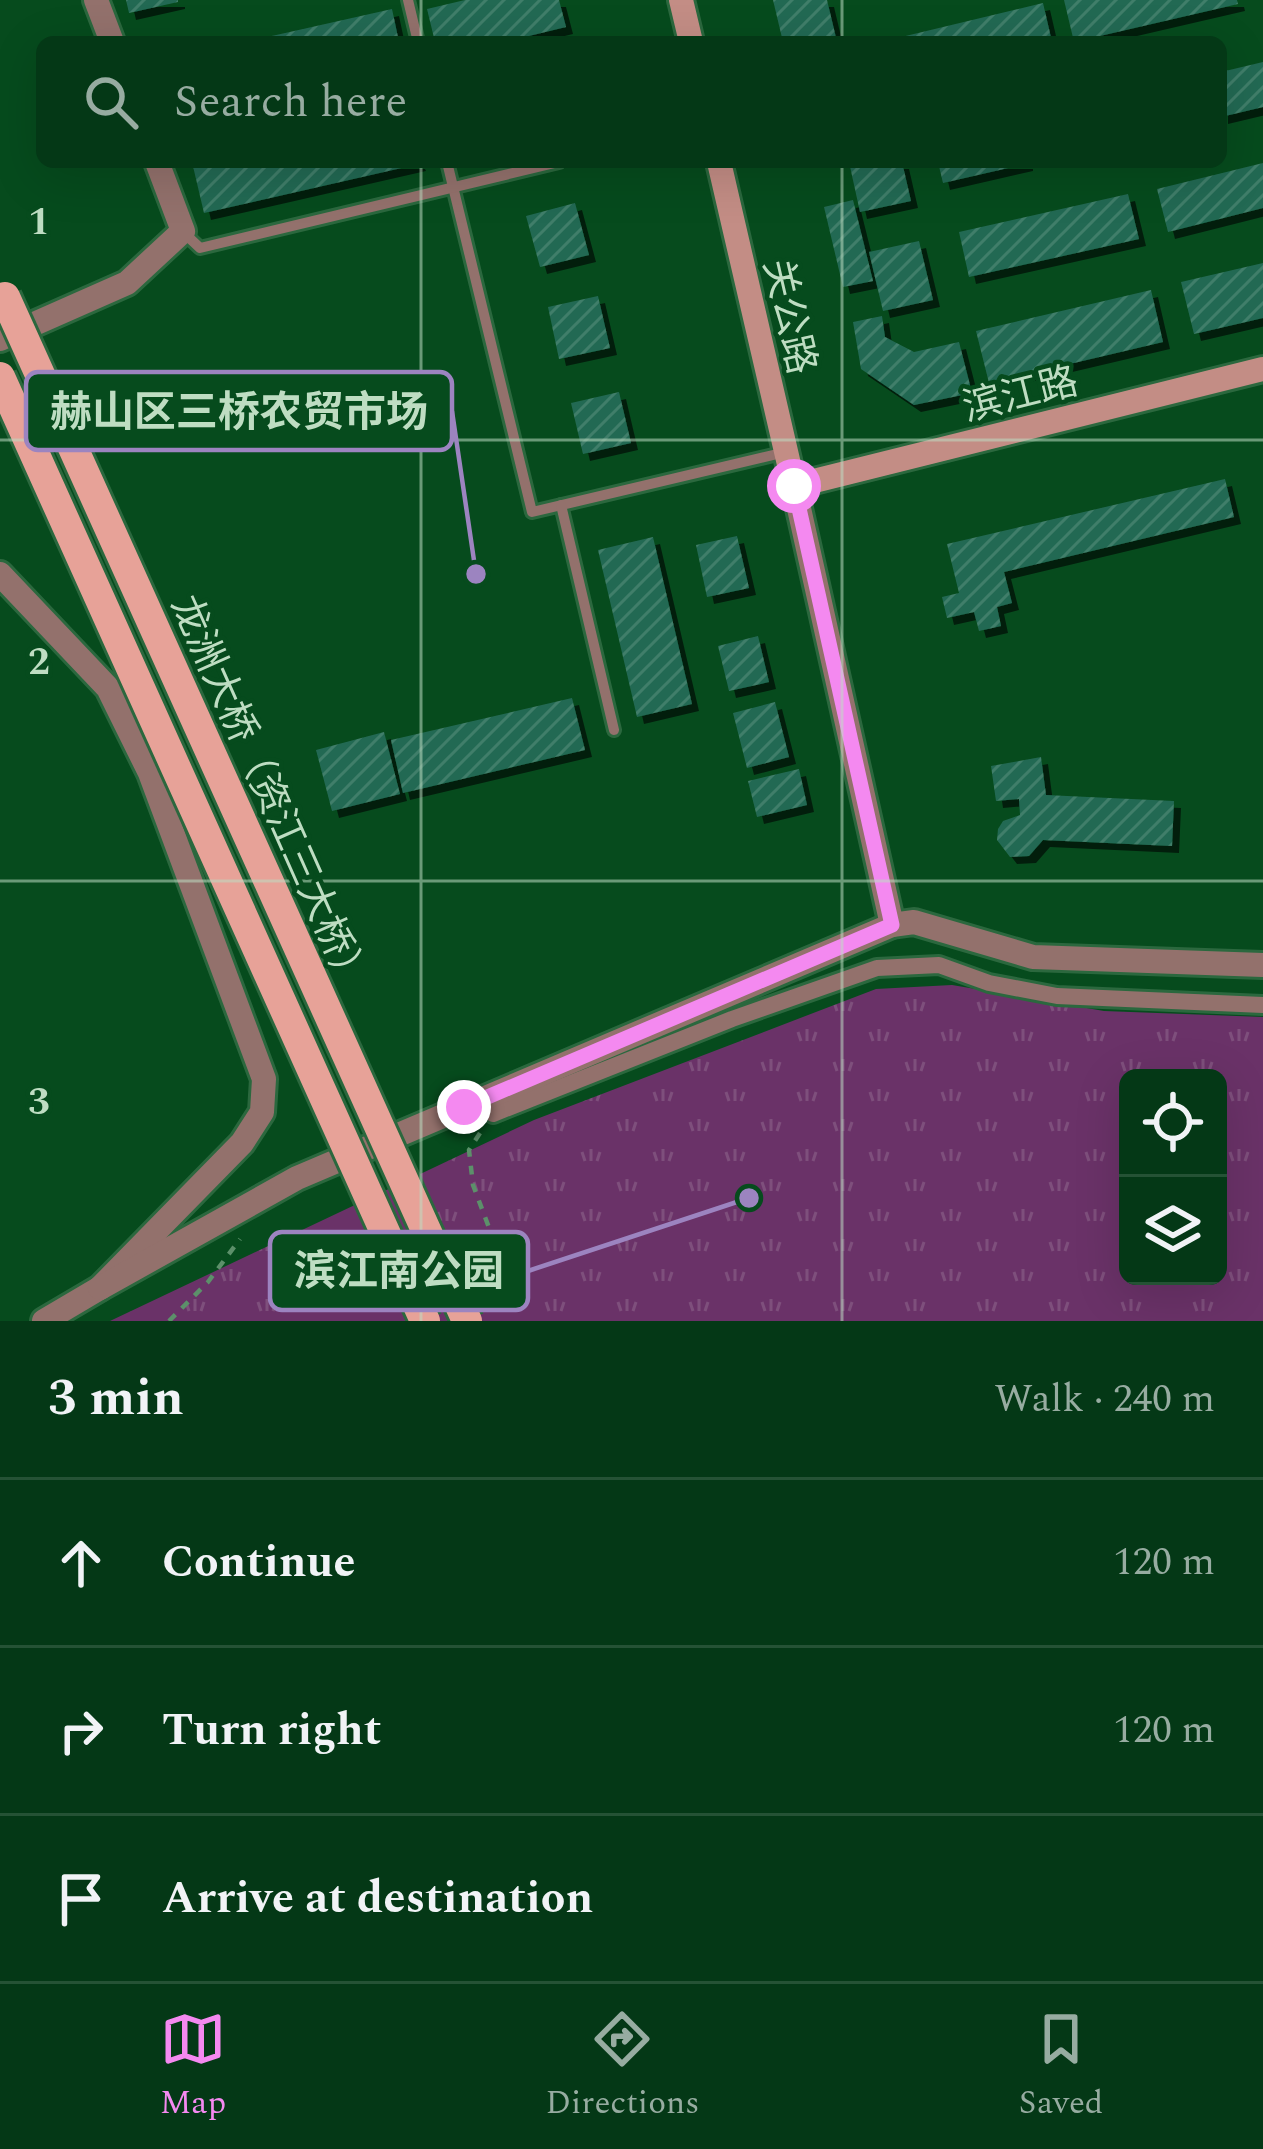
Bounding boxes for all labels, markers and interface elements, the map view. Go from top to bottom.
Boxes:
search box [36,36,1227,168]
text: Search here [174,68,407,137]
icon: search [78,69,144,135]
text: 1 [28,193,50,252]
street label: 关公路 [747,253,830,380]
street label: 滨江路 [957,353,1085,438]
callout: 赫山区三桥农贸市场 [26,372,452,450]
text: 赫山区三桥农贸市场 [50,382,428,445]
route start [767,459,821,513]
street label: 龙洲大桥（资江三大桥） [155,586,383,1002]
text: 2 [28,633,50,692]
map controls [1119,1069,1227,1285]
button: locate [1119,1069,1227,1177]
text: 3 [28,1073,50,1132]
route end [437,1080,491,1134]
button: layers [1119,1177,1227,1285]
callout: 滨江南公园 [270,1232,528,1310]
text: 滨江南公园 [294,1241,504,1304]
text: 3 min [48,1360,184,1438]
text: Walk · 240 m [994,1370,1215,1429]
text: Continue [162,1528,355,1597]
icon: ahead [48,1530,114,1596]
text: 120 m [1113,1533,1215,1592]
text: Turn right [162,1696,381,1765]
icon: right [48,1698,114,1764]
text: 120 m [1113,1701,1215,1760]
text: Arrive at destination [162,1864,593,1933]
icon: arrive [48,1866,114,1932]
tab: Map [160,2006,226,2128]
tab: Directions [545,2006,699,2128]
tab: Saved [1019,2006,1103,2128]

